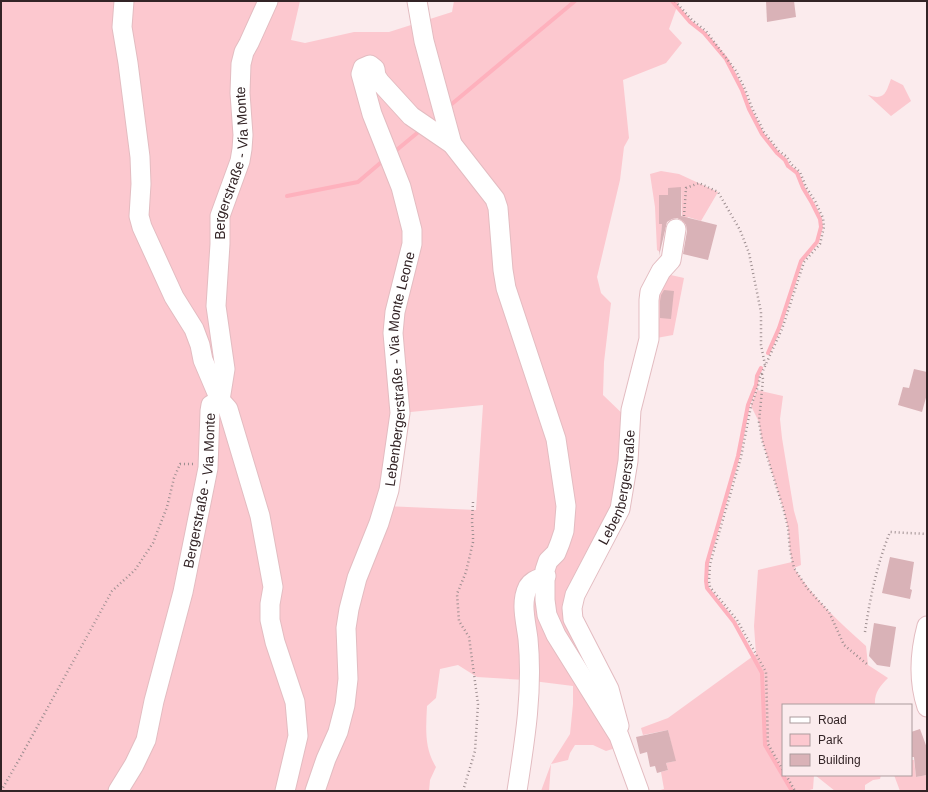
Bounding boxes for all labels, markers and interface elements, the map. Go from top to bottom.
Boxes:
street label: Bergerstraße - Via Monte [212,86,251,240]
street label: Lebenbergerstraße - Via Monte Leone [382,250,418,487]
street label: Bergerstraße - Via Monte [180,412,218,569]
street label: Lebenbergerstraße [595,429,638,547]
legend [782,704,912,776]
text: Road [818,713,847,727]
text: Park [818,733,844,747]
text: Building [818,753,861,767]

